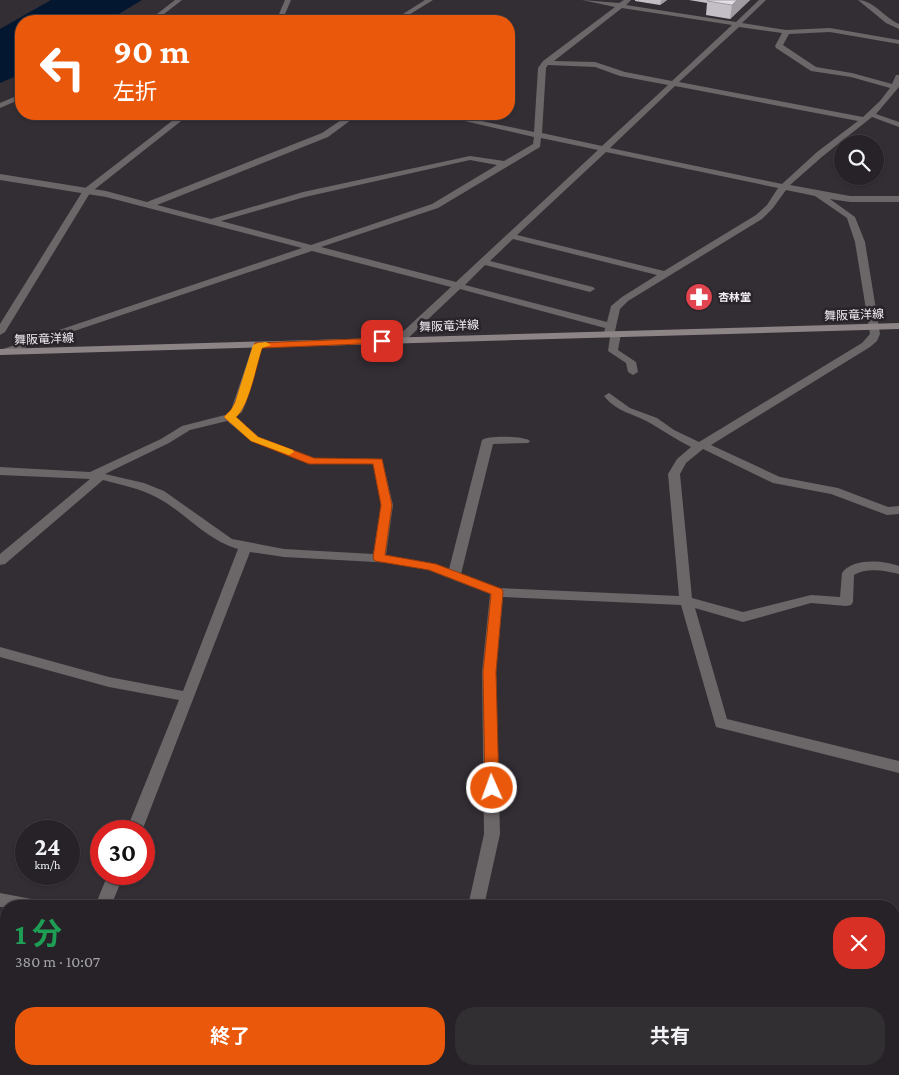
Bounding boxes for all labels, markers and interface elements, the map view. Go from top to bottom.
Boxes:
text: 90 m [113,32,190,71]
icon: left [30,35,95,100]
text: 左折 [113,79,157,104]
map controls [834,135,884,185]
button: search [834,135,884,185]
pharmacy icon: 杏林堂 [684,282,714,312]
place label: 杏林堂 [718,291,751,303]
street label: 舞阪竜洋線 [824,307,884,323]
street label: 舞阪竜洋線 [419,318,479,334]
pin [361,320,403,362]
icon: arrive [368,327,396,355]
street label: 舞阪竜洋線 [14,331,74,347]
position arrow [465,761,517,813]
speed limit sign: 30 [90,820,155,885]
text: 24 [34,833,61,860]
text: km/h [35,858,60,872]
text: 1 分 [15,917,62,950]
button: close [833,917,885,969]
text: 380 m · 10:07 [15,953,100,970]
button: 終了 [15,1007,445,1065]
button: 共有 [455,1007,885,1065]

